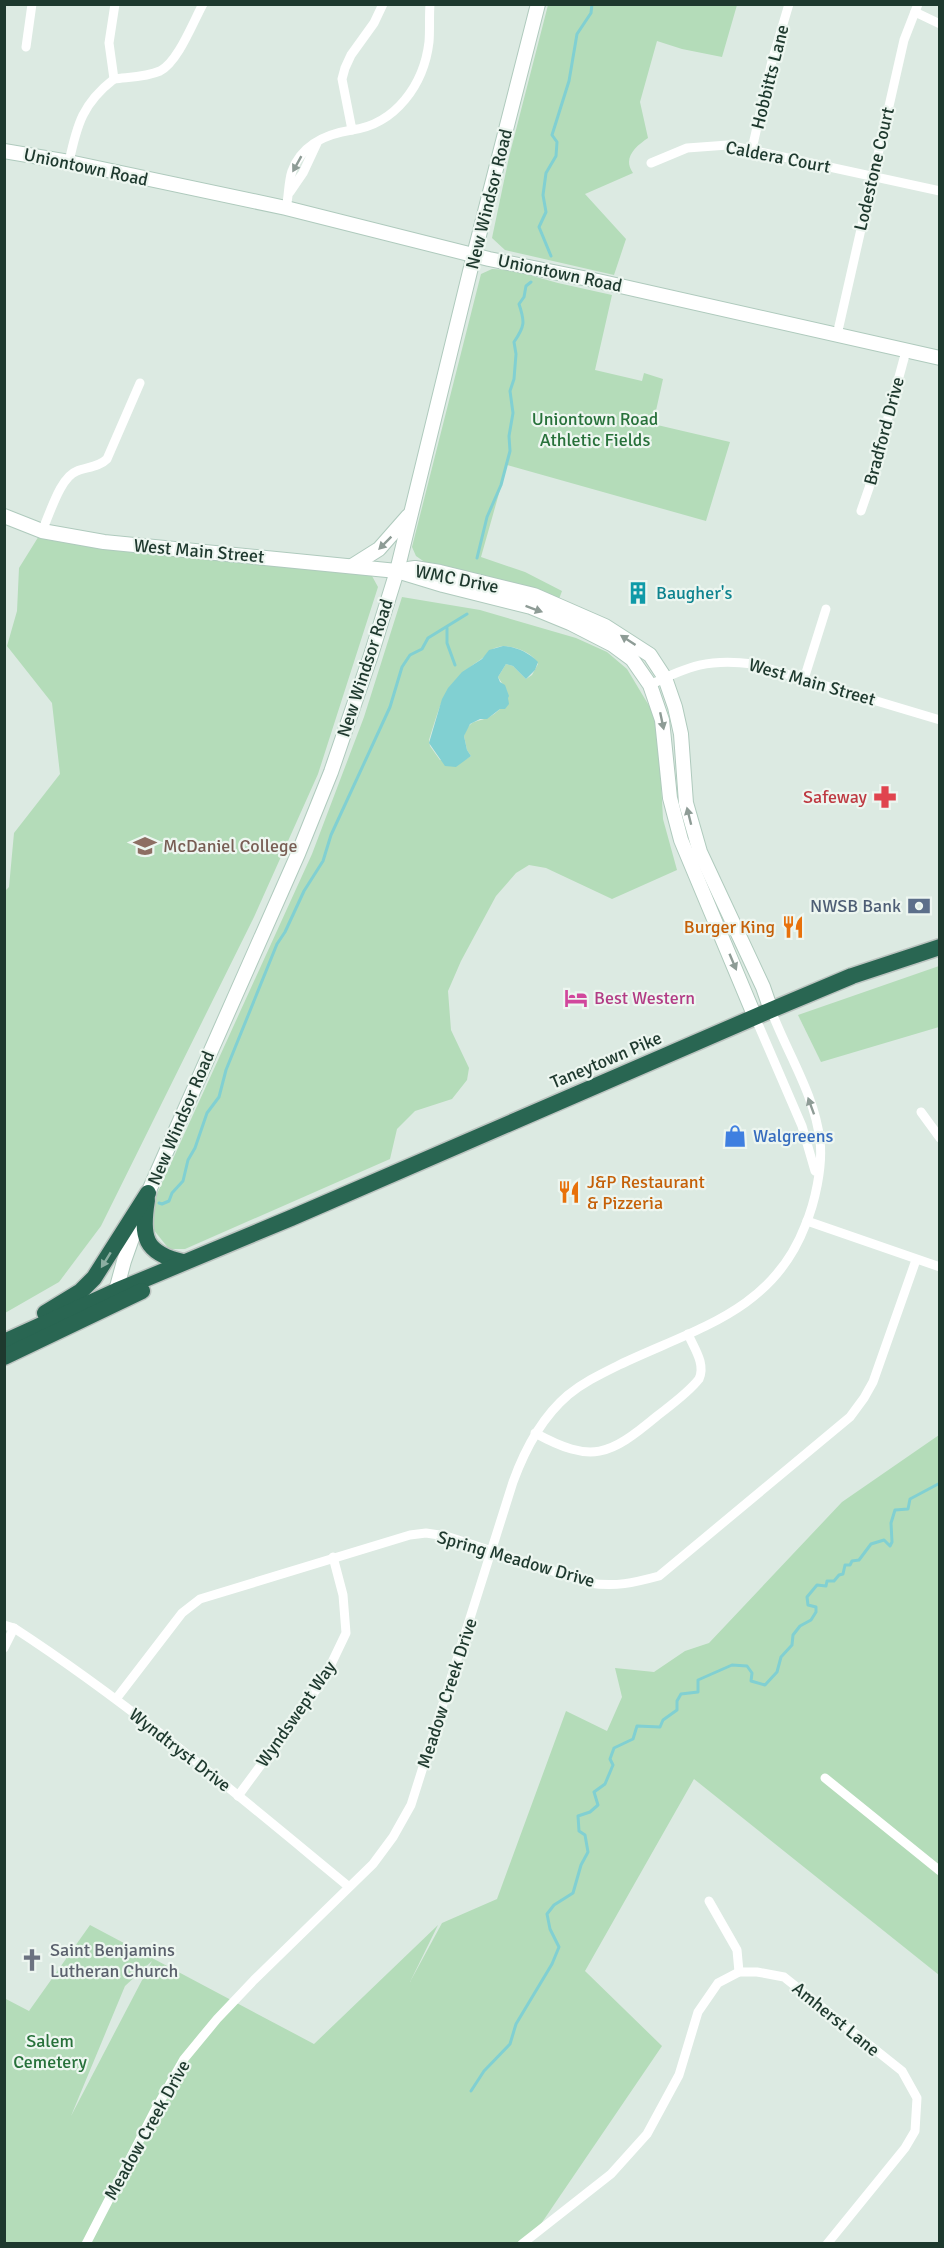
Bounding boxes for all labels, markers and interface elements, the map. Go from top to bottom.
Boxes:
street label: Hobbitts Lane [746,22,794,132]
street label: Lodestone Court [849,105,899,233]
street label: New Windsor Road [461,127,517,271]
street label: Caldera Court [724,136,832,178]
street label: Uniontown Road [22,143,150,191]
one-way arrow [292,156,302,173]
street label: Uniontown Road [496,249,624,297]
street label: Bradford Drive [859,374,909,488]
park label: Uniontown Road Athletic Fields [532,408,658,451]
street label: West Main Street [133,534,265,568]
one-way arrow [379,535,393,549]
street label: WMC Drive [413,560,501,598]
building icon: Baugher's [625,580,651,606]
place label: Baugher's [656,582,732,604]
street label: New Windsor Road [332,596,398,740]
one-way arrow [525,604,543,614]
one-way arrow [620,635,636,646]
street label: West Main Street [746,653,878,711]
one-way arrow [657,712,667,731]
pharmacy icon: Safeway [872,784,898,810]
place label: Safeway [803,786,868,808]
one-way arrow [683,807,693,825]
school or university icon: McDaniel College [132,833,158,859]
place label: McDaniel College [163,835,297,857]
bank icon: NWSB Bank [906,893,932,919]
place label: NWSB Bank [810,895,901,917]
restaurant icon: Burger King [780,914,806,940]
place label: Burger King [684,916,775,938]
one-way arrow [729,953,738,971]
hotel icon: Best Western [563,985,589,1011]
place label: Best Western [594,987,695,1009]
street label: Taneytown Pike [547,1027,665,1093]
street label: New Windsor Road [143,1047,219,1189]
one-way arrow [806,1097,816,1115]
shop icon: Walgreens [722,1123,748,1149]
place label: Walgreens [753,1125,834,1147]
place label: J&P Restaurant & Pizzeria [587,1171,705,1214]
restaurant icon: J&P Restaurant & Pizzeria [556,1179,582,1205]
one-way arrow [100,1252,112,1268]
street label: Spring Meadow Drive [435,1526,597,1592]
street label: Meadow Creek Drive [412,1615,482,1771]
street label: Wyndswept Way [251,1656,341,1771]
street label: Wyndtryst Drive [125,1703,235,1797]
place label: Saint Benjamins Lutheran Church [50,1939,178,1982]
church icon: Saint Benjamins Lutheran Church [19,1947,45,1973]
street label: Amherst Lane [788,1977,884,2061]
park label: Salem Cemetery [13,2030,87,2073]
street label: Meadow Creek Drive [99,2056,195,2204]

